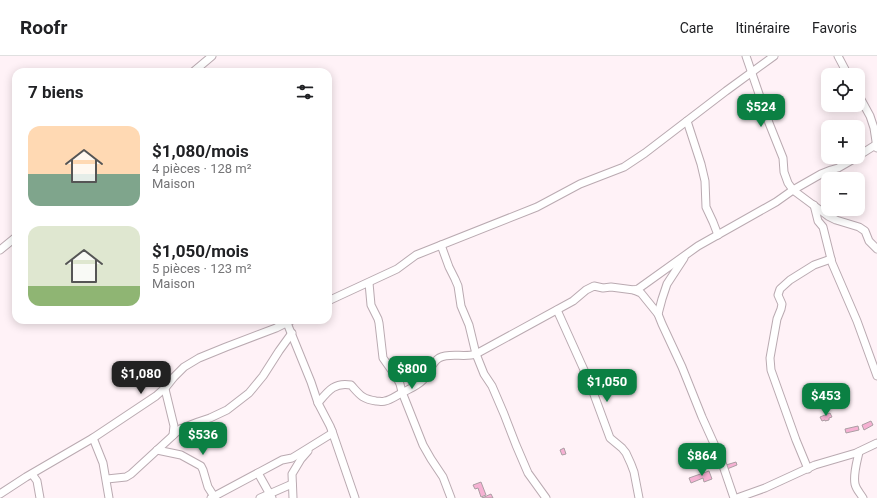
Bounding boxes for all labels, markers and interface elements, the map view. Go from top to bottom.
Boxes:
text: Roofr [20,16,67,39]
text: Carte [680,20,713,36]
text: Itinéraire [735,20,790,36]
text: Favoris [812,20,857,36]
map controls [821,68,865,216]
button: locate [821,68,865,112]
icon: filters [294,81,316,103]
text: 7 biens [28,82,83,102]
pin: $524 [737,94,785,128]
text: $524 [746,99,776,114]
button: + [821,120,865,164]
text: $1,080/mois [152,141,249,161]
icon: home [60,142,108,190]
text: 4 pièces · 128 m² [152,161,251,176]
button: − [821,172,865,216]
text: Maison [152,176,195,191]
text: $1,050/mois [152,241,249,261]
icon: home [60,242,108,290]
text: 5 pièces · 123 m² [152,261,251,276]
text: Maison [152,276,195,291]
pin: $800 [388,356,436,390]
pin: $1,080 [108,361,174,395]
text: $800 [397,361,427,376]
text: $1,080 [121,366,161,381]
pin: $1,050 [574,369,640,403]
text: $1,050 [587,374,627,389]
pin: $453 [802,383,850,417]
text: $453 [811,388,841,403]
pin: $536 [179,422,227,456]
text: $536 [188,427,218,442]
pin: $864 [678,443,726,477]
text: $864 [687,448,717,463]

